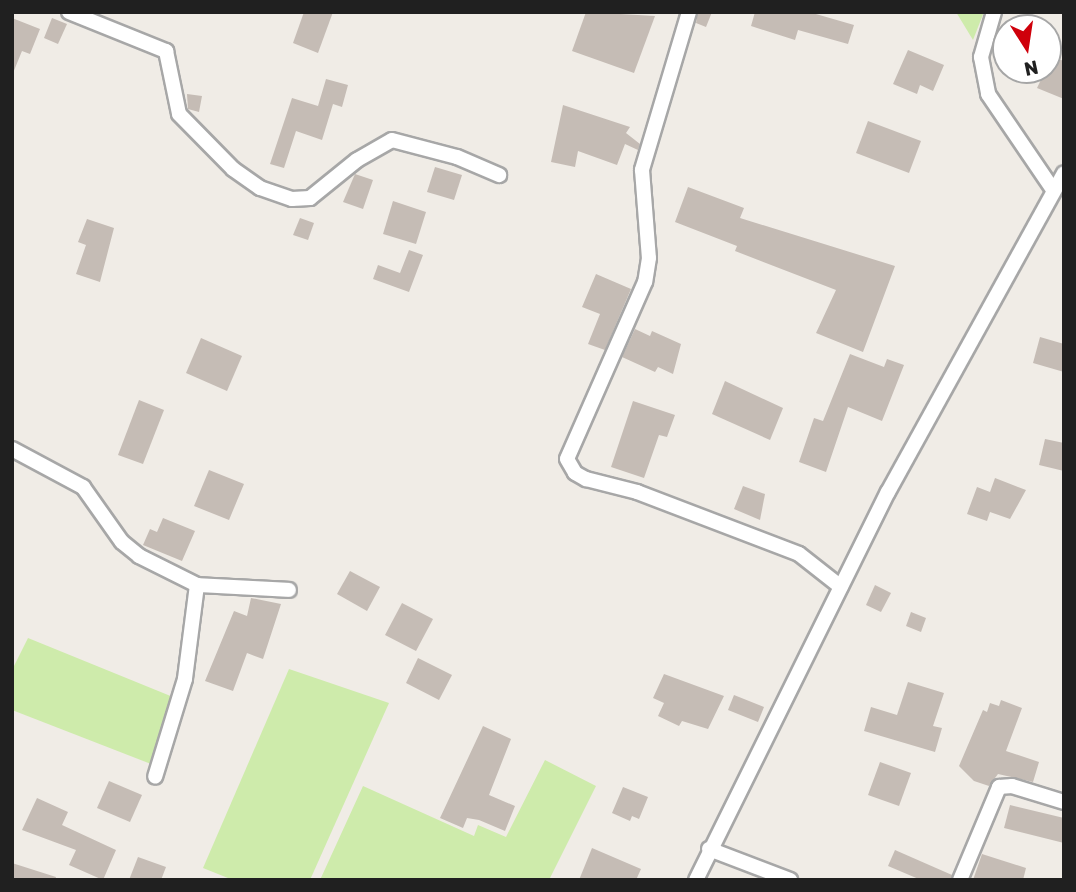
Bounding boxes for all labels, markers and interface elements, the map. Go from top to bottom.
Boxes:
north arrow [992,14,1062,84]
text: N [1022,55,1040,81]

